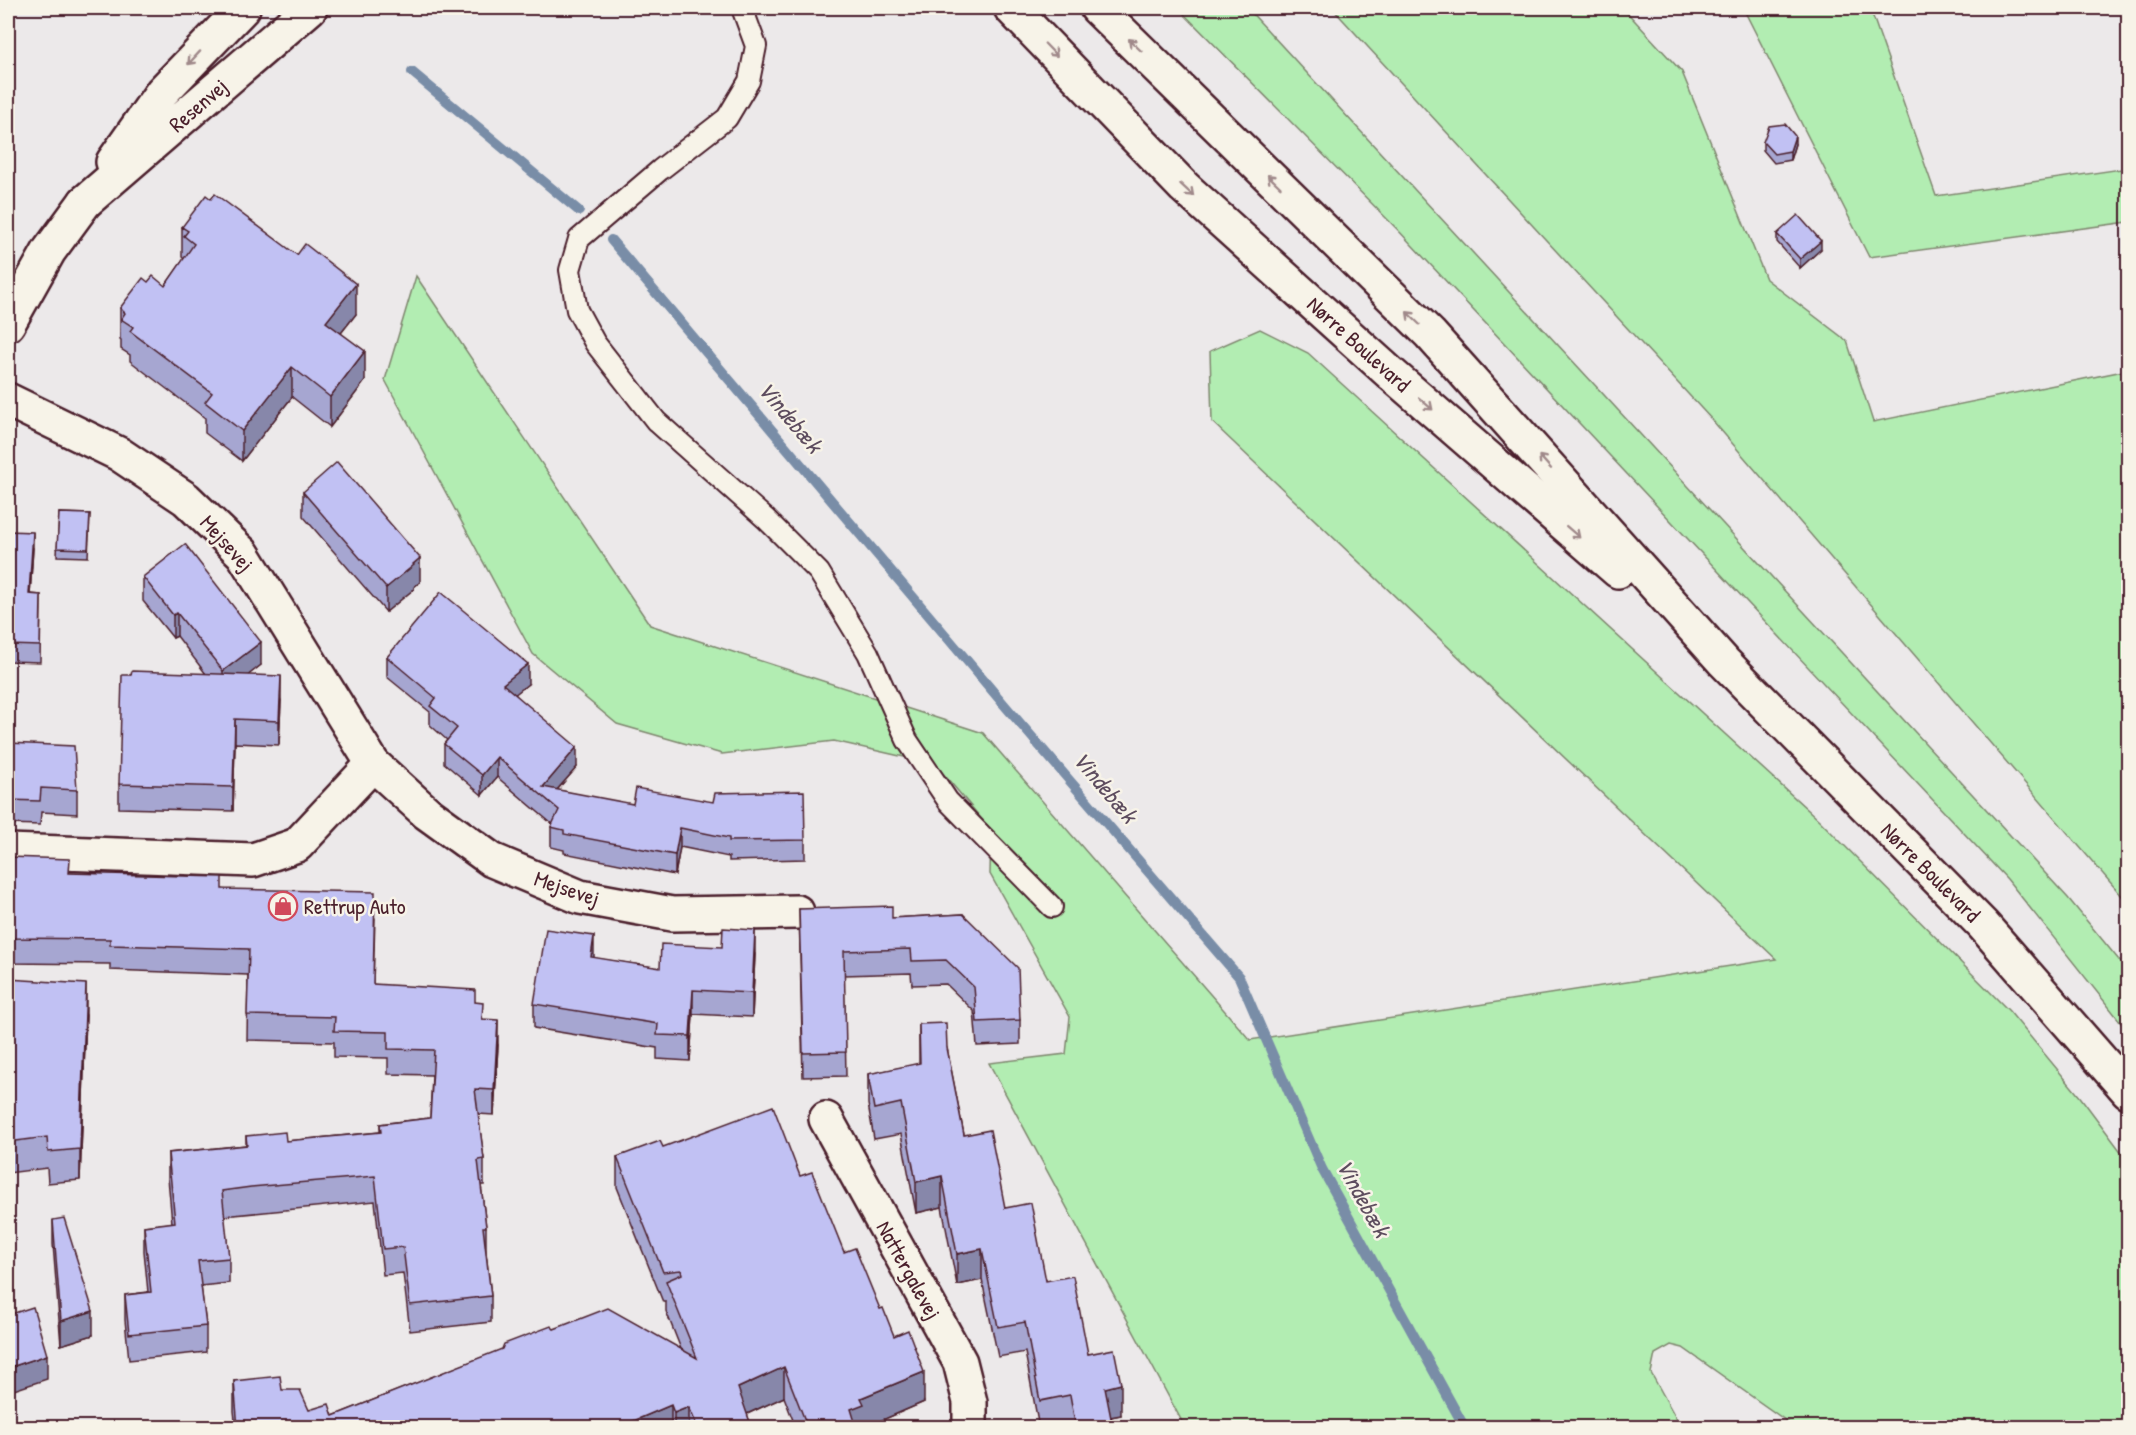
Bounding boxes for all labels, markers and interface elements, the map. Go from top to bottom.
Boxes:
one-way arrow [1127,37,1142,52]
one-way arrow [1044,42,1059,57]
one-way arrow [187,50,201,65]
street label: Resenvej [162,71,234,139]
one-way arrow [1267,174,1282,189]
one-way arrow [1180,182,1195,197]
street label: Nørre Boulevard [1301,289,1418,399]
one-way arrow [1406,311,1421,325]
water label: Vindebæk [751,374,832,461]
one-way arrow [1418,397,1433,411]
one-way arrow [1538,455,1552,470]
street label: Mejsevej [193,508,261,578]
one-way arrow [1565,525,1580,539]
water label: Vindebæk [1066,744,1147,831]
street label: Nørre Boulevard [1875,816,1988,929]
street label: Mejsevej [530,863,604,913]
shop icon: Rettrup Auto [267,890,299,922]
place label: Rettrup Auto [304,891,406,921]
water label: Vindebæk [1329,1153,1399,1244]
street label: Nattergalevej [870,1215,948,1325]

